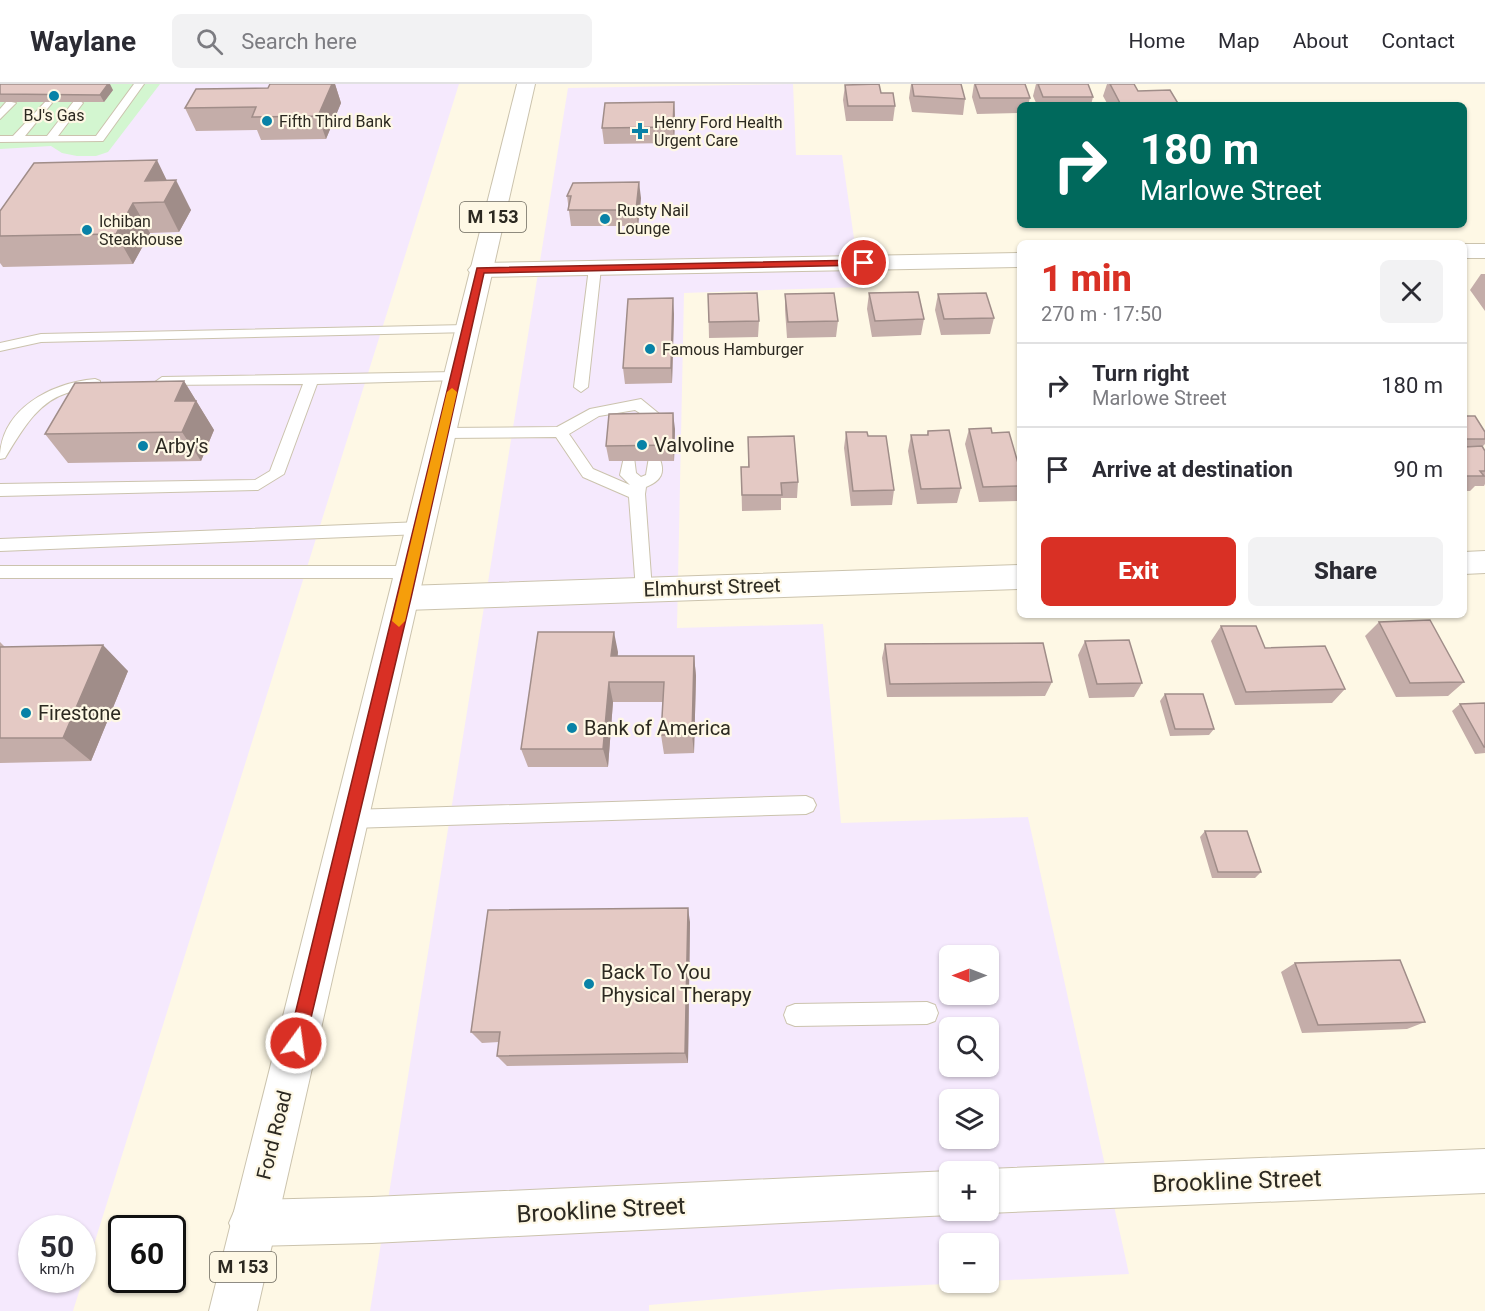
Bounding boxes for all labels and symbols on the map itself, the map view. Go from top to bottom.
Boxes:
marker: BJ's Gas [47,89,61,103]
place label: BJ's Gas [23,106,85,125]
place label: Fifth Third Bank [279,112,392,131]
place label: Henry Ford Health Urgent Care [654,113,782,150]
marker: Fifth Third Bank [260,114,274,128]
marker: Henry Ford Health Urgent Care [631,122,649,140]
place label: Rusty Nail Lounge [617,201,689,238]
road number: M 153 [460,202,526,232]
place label: Ichiban Steakhouse [99,212,183,249]
marker: Rusty Nail Lounge [598,212,612,226]
marker: Ichiban Steakhouse [80,223,94,237]
pin [838,237,889,288]
place label: Famous Hamburger [662,340,804,359]
marker: Famous Hamburger [643,342,657,356]
place label: Valvoline [654,433,734,457]
place label: Arby's [155,434,209,458]
marker: Valvoline [635,438,649,452]
marker: Arby's [136,439,150,453]
street label: Elmhurst Street [643,573,781,601]
place label: Firestone [38,701,121,725]
marker: Firestone [19,706,33,720]
place label: Bank of America [584,716,731,740]
marker: Bank of America [565,721,579,735]
north arrow [939,945,999,1005]
place label: Back To You Physical Therapy [601,960,752,1007]
marker: Back To You Physical Therapy [582,977,596,991]
position arrow [264,1011,328,1075]
street label: Ford Road [251,1088,297,1182]
street label: Brookline Street [1152,1164,1322,1198]
street label: Brookline Street [516,1192,686,1228]
speed limit sign: 60 [108,1215,186,1293]
road number: M 153 [210,1252,276,1282]

